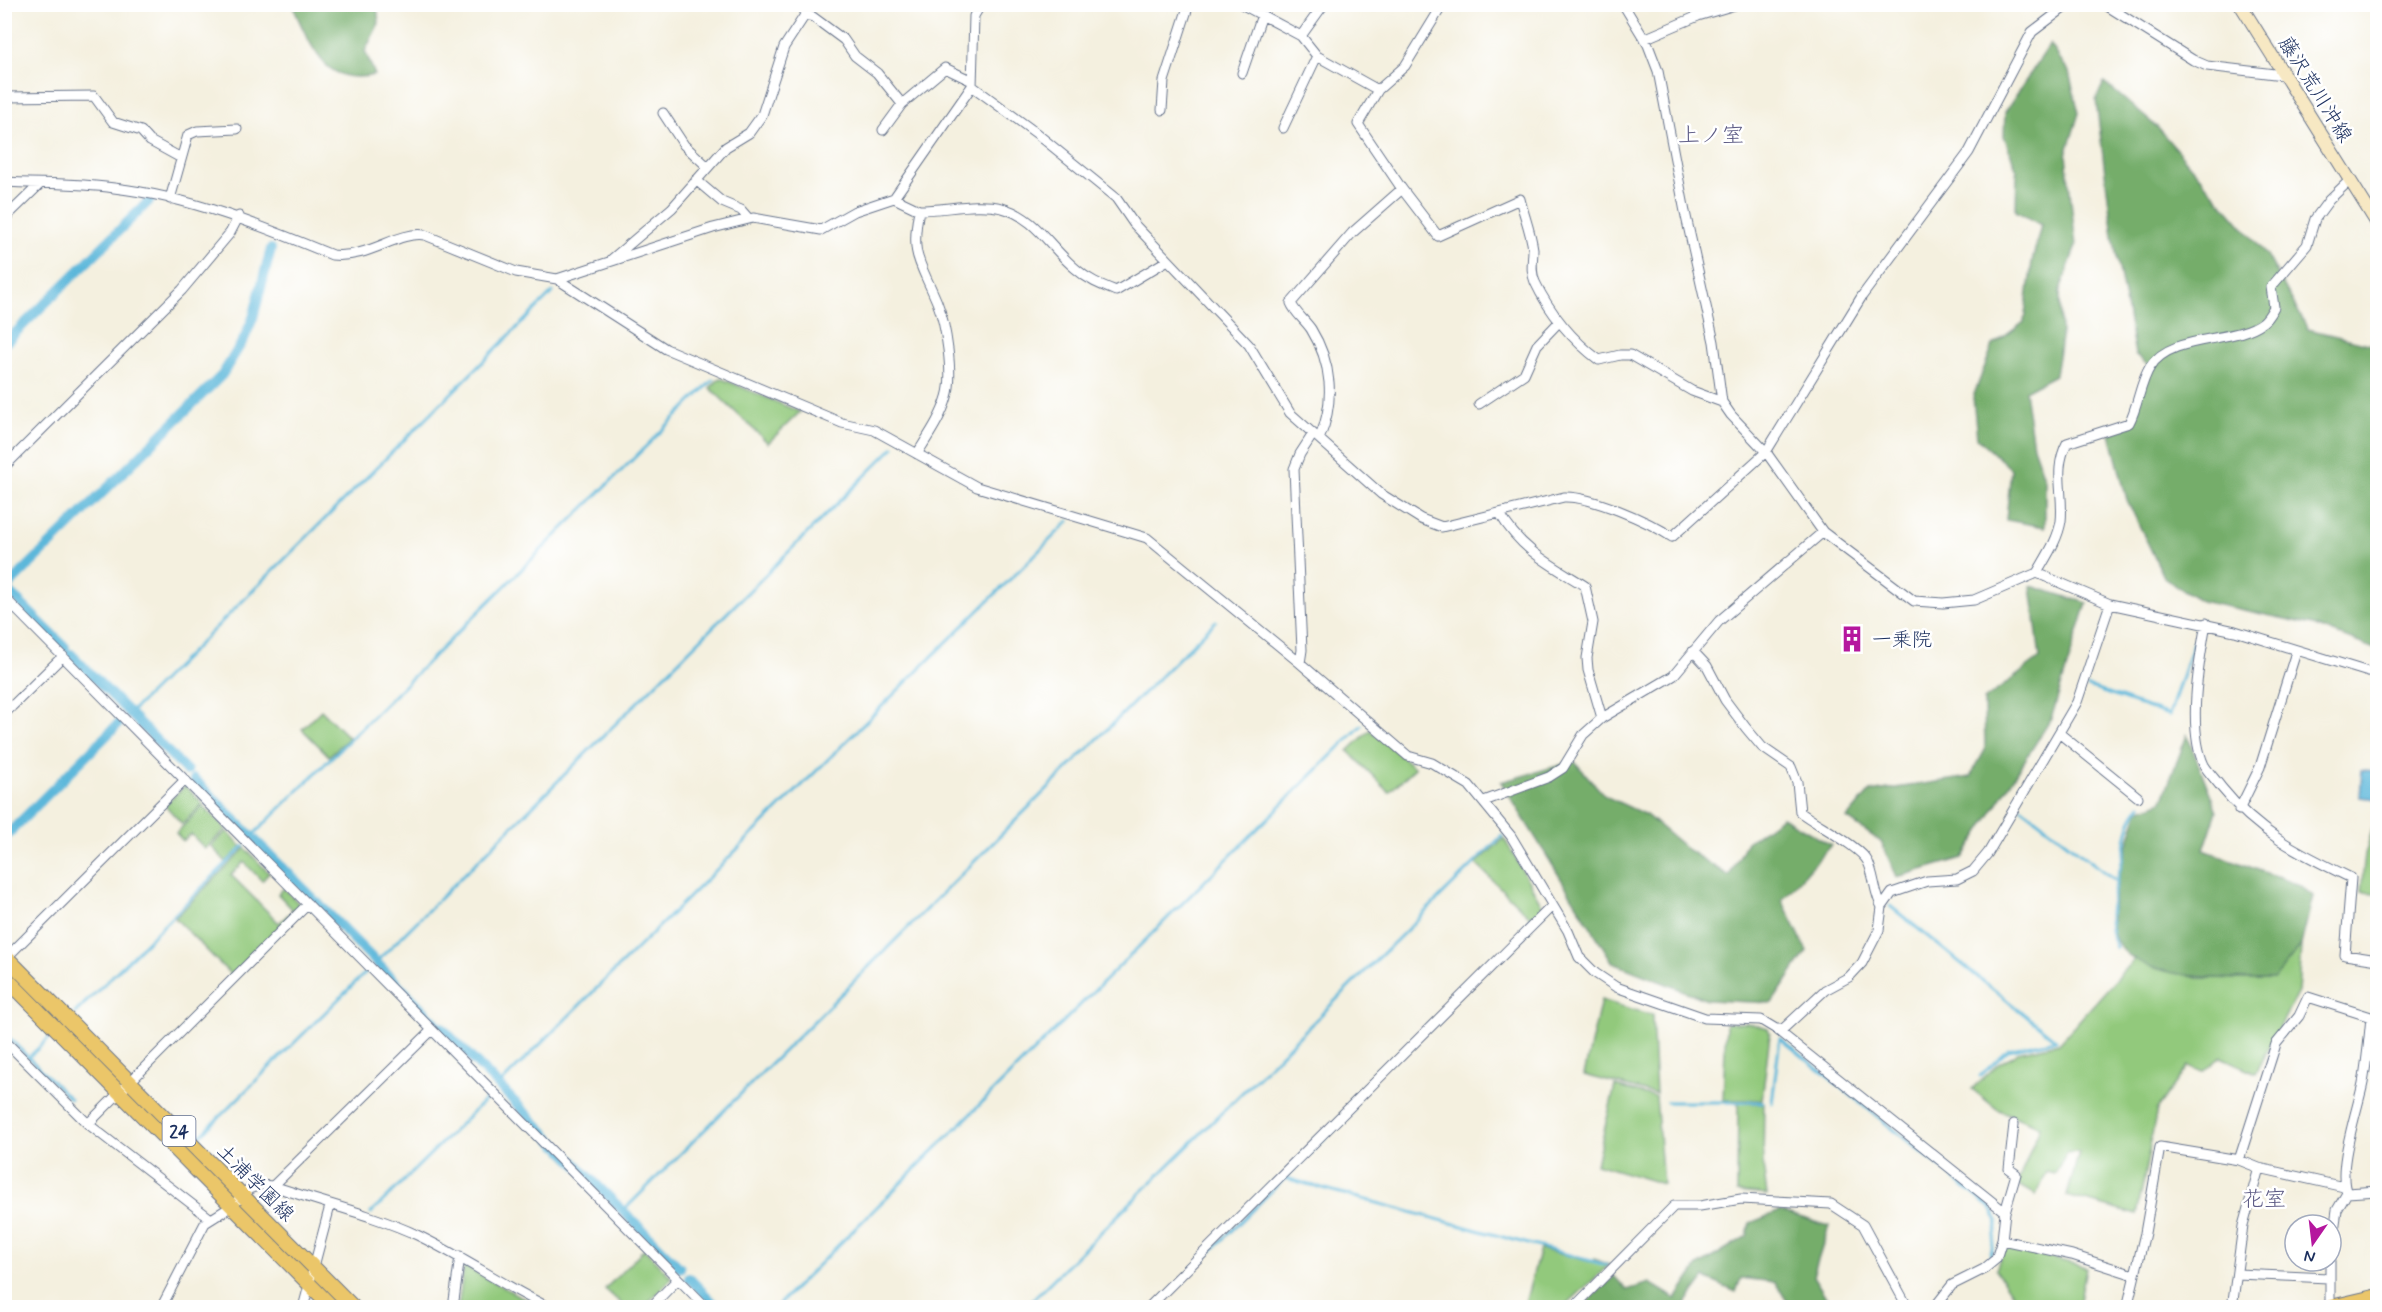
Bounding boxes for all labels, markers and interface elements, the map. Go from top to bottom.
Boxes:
street label: 藤沢荒川沖線 [2271,32,2358,148]
district label: 上ノ室 [1678,122,1744,150]
building icon: 一乗院 [1837,624,1867,654]
place label: 一乗院 [1872,627,1932,654]
road number: 24 [162,1116,195,1146]
street label: 土浦学園線 [210,1138,300,1228]
district label: 花室 [2242,1186,2286,1214]
north arrow [2283,1213,2343,1273]
text: N [2302,1245,2317,1268]

